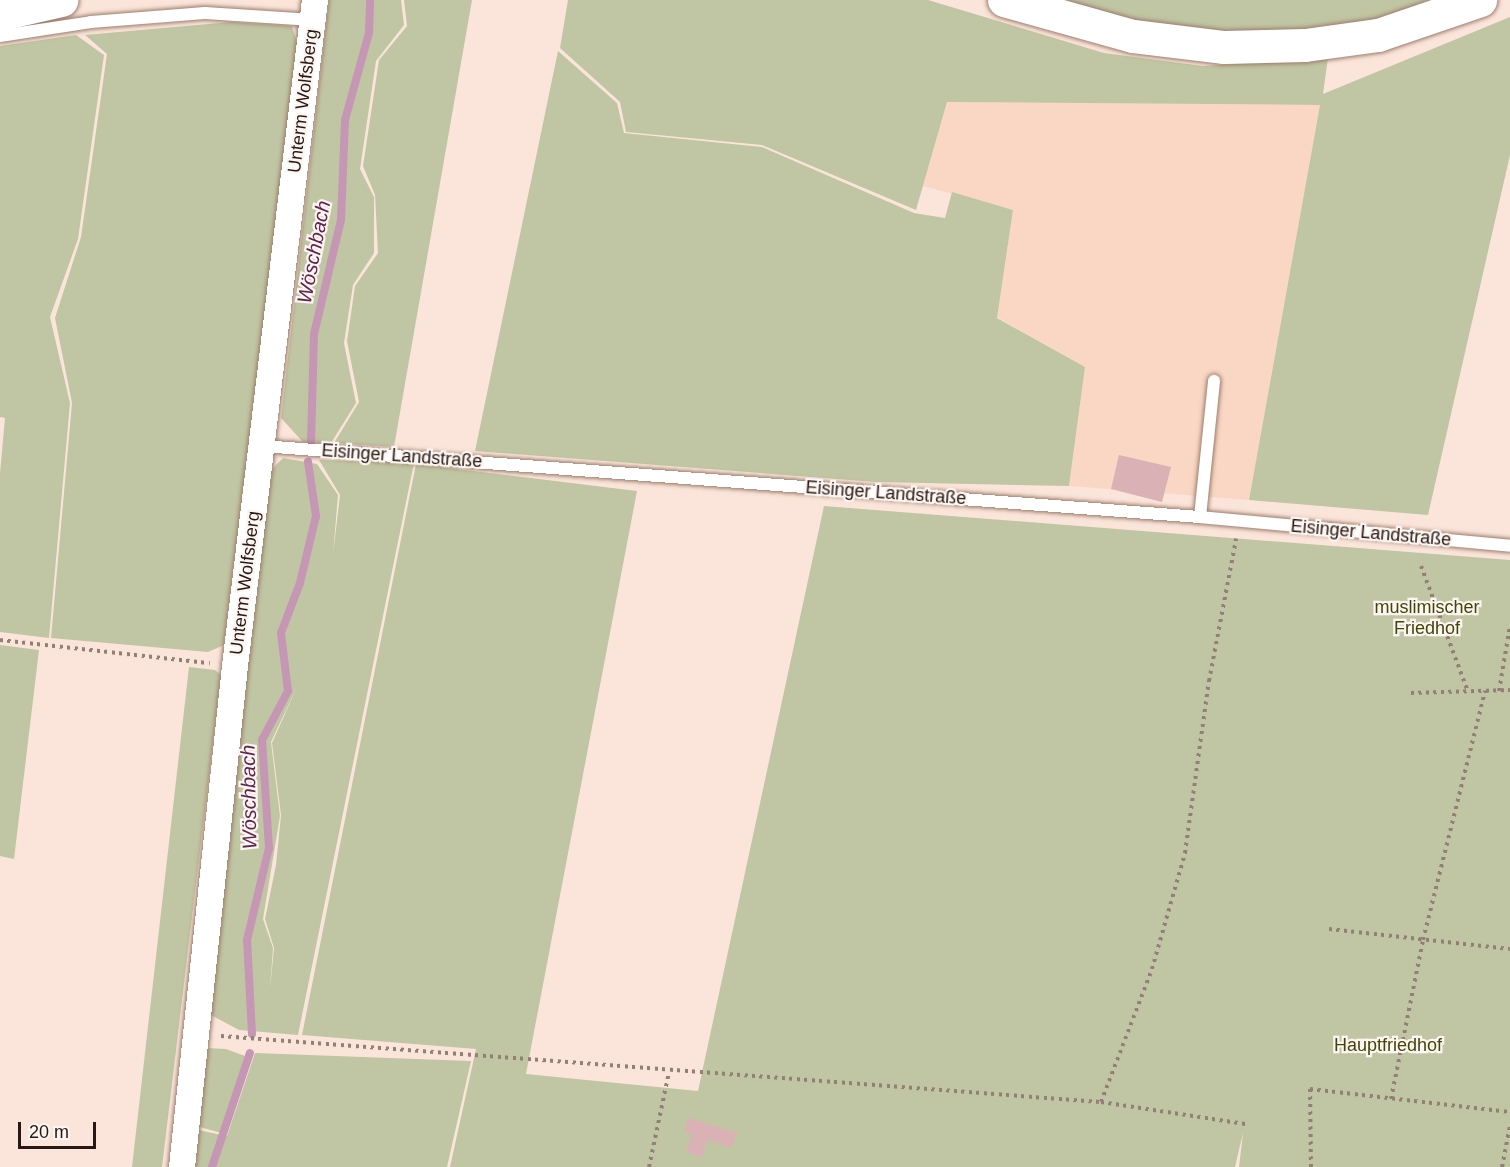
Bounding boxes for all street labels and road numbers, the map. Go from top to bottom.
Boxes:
street label: Unterm Wolfsberg [283,28,323,174]
street label: Eisinger Landstraße [321,440,483,472]
street label: Eisinger Landstraße [805,477,967,509]
street label: Unterm Wolfsberg [225,510,265,656]
street label: Eisinger Landstraße [1290,515,1452,551]

